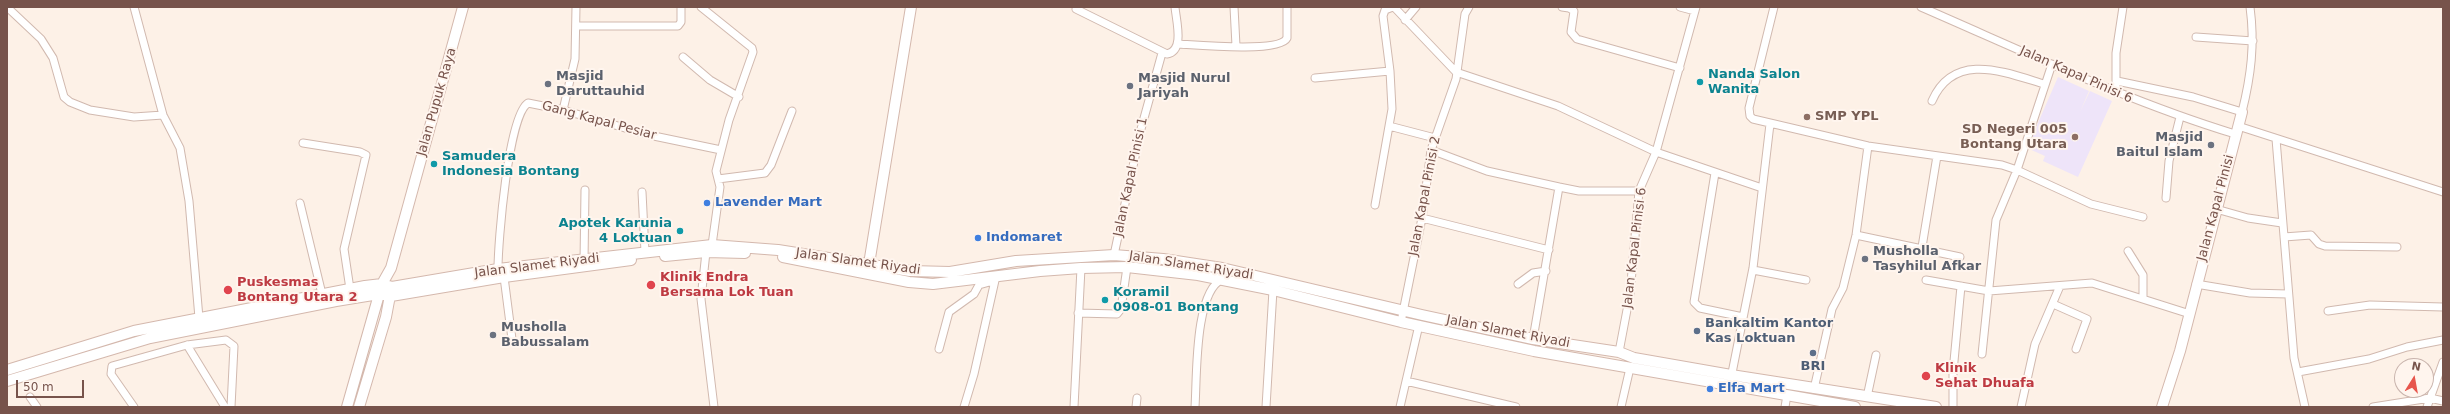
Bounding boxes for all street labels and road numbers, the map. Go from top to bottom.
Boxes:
street label: Jalan Kapal Pinisi 6 [2017,43,2135,107]
street label: Jalan Pupuk Raya [414,46,460,158]
street label: Gang Kapal Pesiar [540,98,658,144]
street label: Jalan Kapal Pinisi 1 [1111,116,1151,238]
street label: Jalan Kapal Pinisi 2 [1406,135,1444,257]
street label: Jalan Kapal Pinisi [2194,153,2238,263]
street label: Jalan Kapal Pinisi 6 [1620,187,1650,309]
street label: Jalan Slamet Riyadi [795,246,921,278]
street label: Jalan Slamet Riyadi [1128,248,1254,284]
street label: Jalan Slamet Riyadi [474,251,600,281]
street label: Jalan Slamet Riyadi [1445,312,1571,352]

